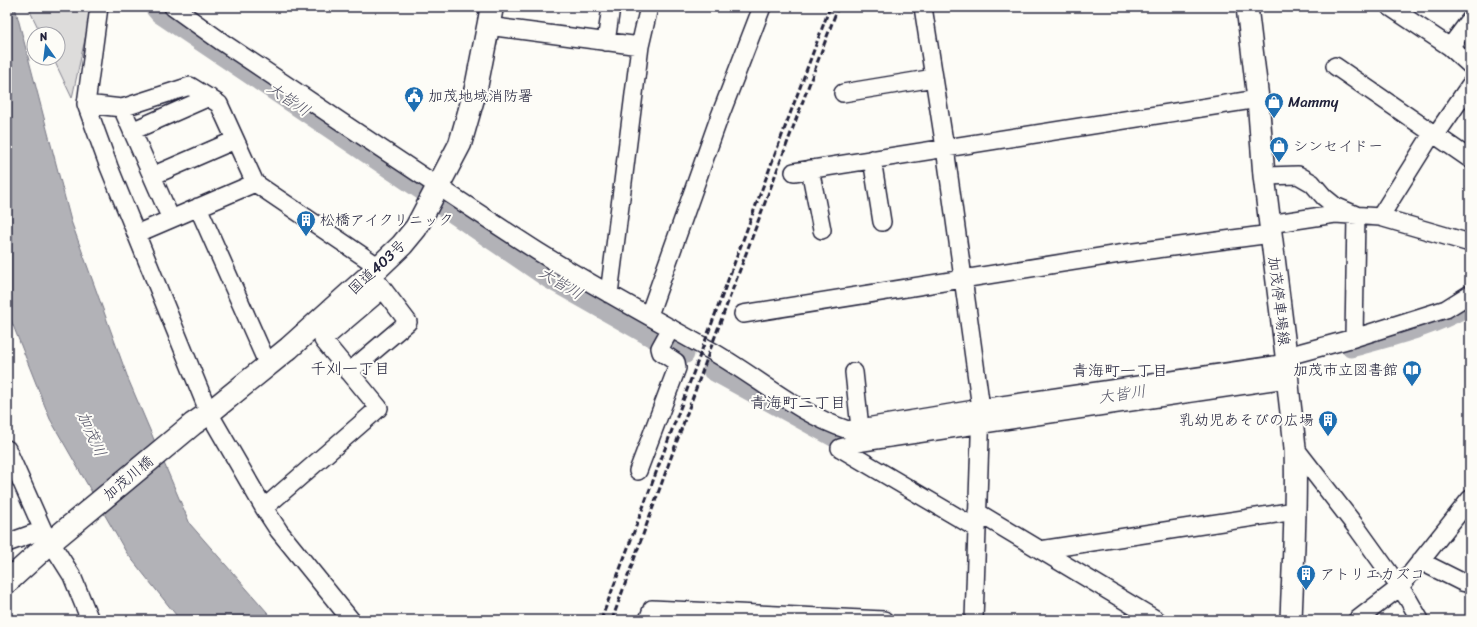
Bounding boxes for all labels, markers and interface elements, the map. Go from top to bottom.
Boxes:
north arrow [26,26,66,66]
text: N [37,27,50,47]
water label: 大皆川 [261,74,317,124]
place label: 加茂地域消防署 [428,83,533,109]
public building icon: 加茂地域消防署 [403,85,425,113]
place label: Mammy [1288,89,1339,115]
shop icon: Mammy [1263,91,1285,119]
place label: シンセイドー [1293,133,1383,159]
shop icon: シンセイドー [1268,135,1290,163]
place label: 松橋アイクリニック [320,207,454,233]
building icon: 松橋アイクリニック [295,209,317,237]
street label: 国道403号 [342,233,412,301]
street label: 加茂停車場線 [1261,255,1297,347]
water label: 大皆川 [533,258,589,308]
district label: 千刈一丁目 [310,354,390,383]
district label: 青海町一丁目 [1072,356,1168,385]
place label: 加茂市立図書館 [1293,357,1398,383]
library icon: 加茂市立図書館 [1401,359,1423,387]
water label: 大皆川 [1096,376,1148,412]
district label: 青海町二丁目 [750,388,846,417]
water label: 加茂川 [69,406,115,462]
place label: 乳幼児あそびの広場 [1179,407,1314,433]
building icon: 乳幼児あそびの広場 [1317,409,1339,437]
street label: 加茂川橋 [97,449,159,507]
place label: アトリエカズコ [1320,561,1425,587]
building icon: アトリエカズコ [1295,563,1317,591]

